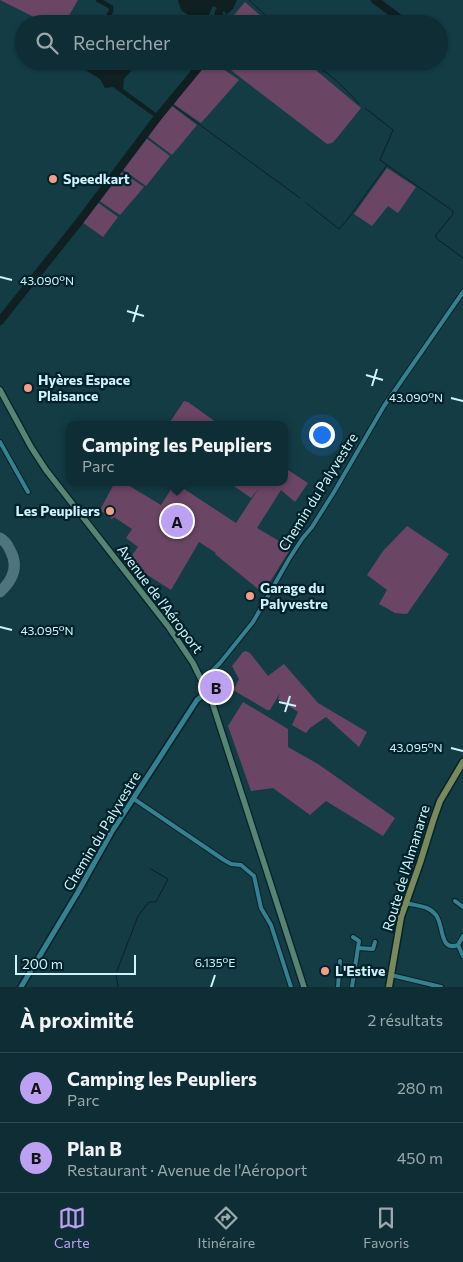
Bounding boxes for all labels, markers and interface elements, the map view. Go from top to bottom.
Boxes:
search box [15,15,448,70]
icon: search [33,29,61,57]
text: Rechercher [73,31,171,54]
place label: Speedkart [63,170,130,187]
marker: Speedkart [47,173,59,185]
text: 43.090°N [20,273,74,287]
place label: Hyères Espace Plaisance [38,371,130,404]
marker: Hyères Espace Plaisance [22,382,34,394]
text: 43.090°N [389,390,443,404]
popup [66,421,288,486]
your location [309,422,335,448]
street label: Chemin du Palyvestre [274,430,361,554]
text: Camping les Peupliers [82,433,272,456]
text: Parc [82,456,114,475]
place label: Les Peupliers [16,502,100,519]
pin: A [161,502,193,540]
marker: Les Peupliers [104,505,116,517]
street label: Avenue de l'Aéroport [114,541,207,657]
place label: Garage du Palyvestre [260,579,328,612]
marker: Garage du Palyvestre [244,590,256,602]
text: 43.095°N [20,623,74,637]
pin: B [200,668,232,706]
text: 43.095°N [389,740,443,754]
street label: Chemin du Palyvestre [59,768,144,893]
street label: Route de l'Almanarre [378,803,433,933]
scale bar [15,952,136,975]
text: 200 m [22,955,63,972]
text: 6.135°E [195,955,235,969]
place label: L'Estive [335,962,385,979]
marker: L'Estive [319,965,331,977]
text: À proximité [20,1007,134,1032]
text: 2 résultats [367,1010,443,1029]
text: Camping les Peupliers [67,1067,257,1090]
text: A [30,1078,42,1097]
text: 280 m [397,1078,443,1097]
text: Parc [67,1090,99,1109]
text: Plan B [67,1137,122,1160]
text: B [31,1148,41,1167]
text: 450 m [397,1148,443,1167]
text: Restaurant · Avenue de l'Aéroport [67,1160,307,1179]
tab: Carte [54,1204,90,1251]
tab: Itinéraire [197,1204,255,1251]
tab: Favoris [363,1204,409,1251]

